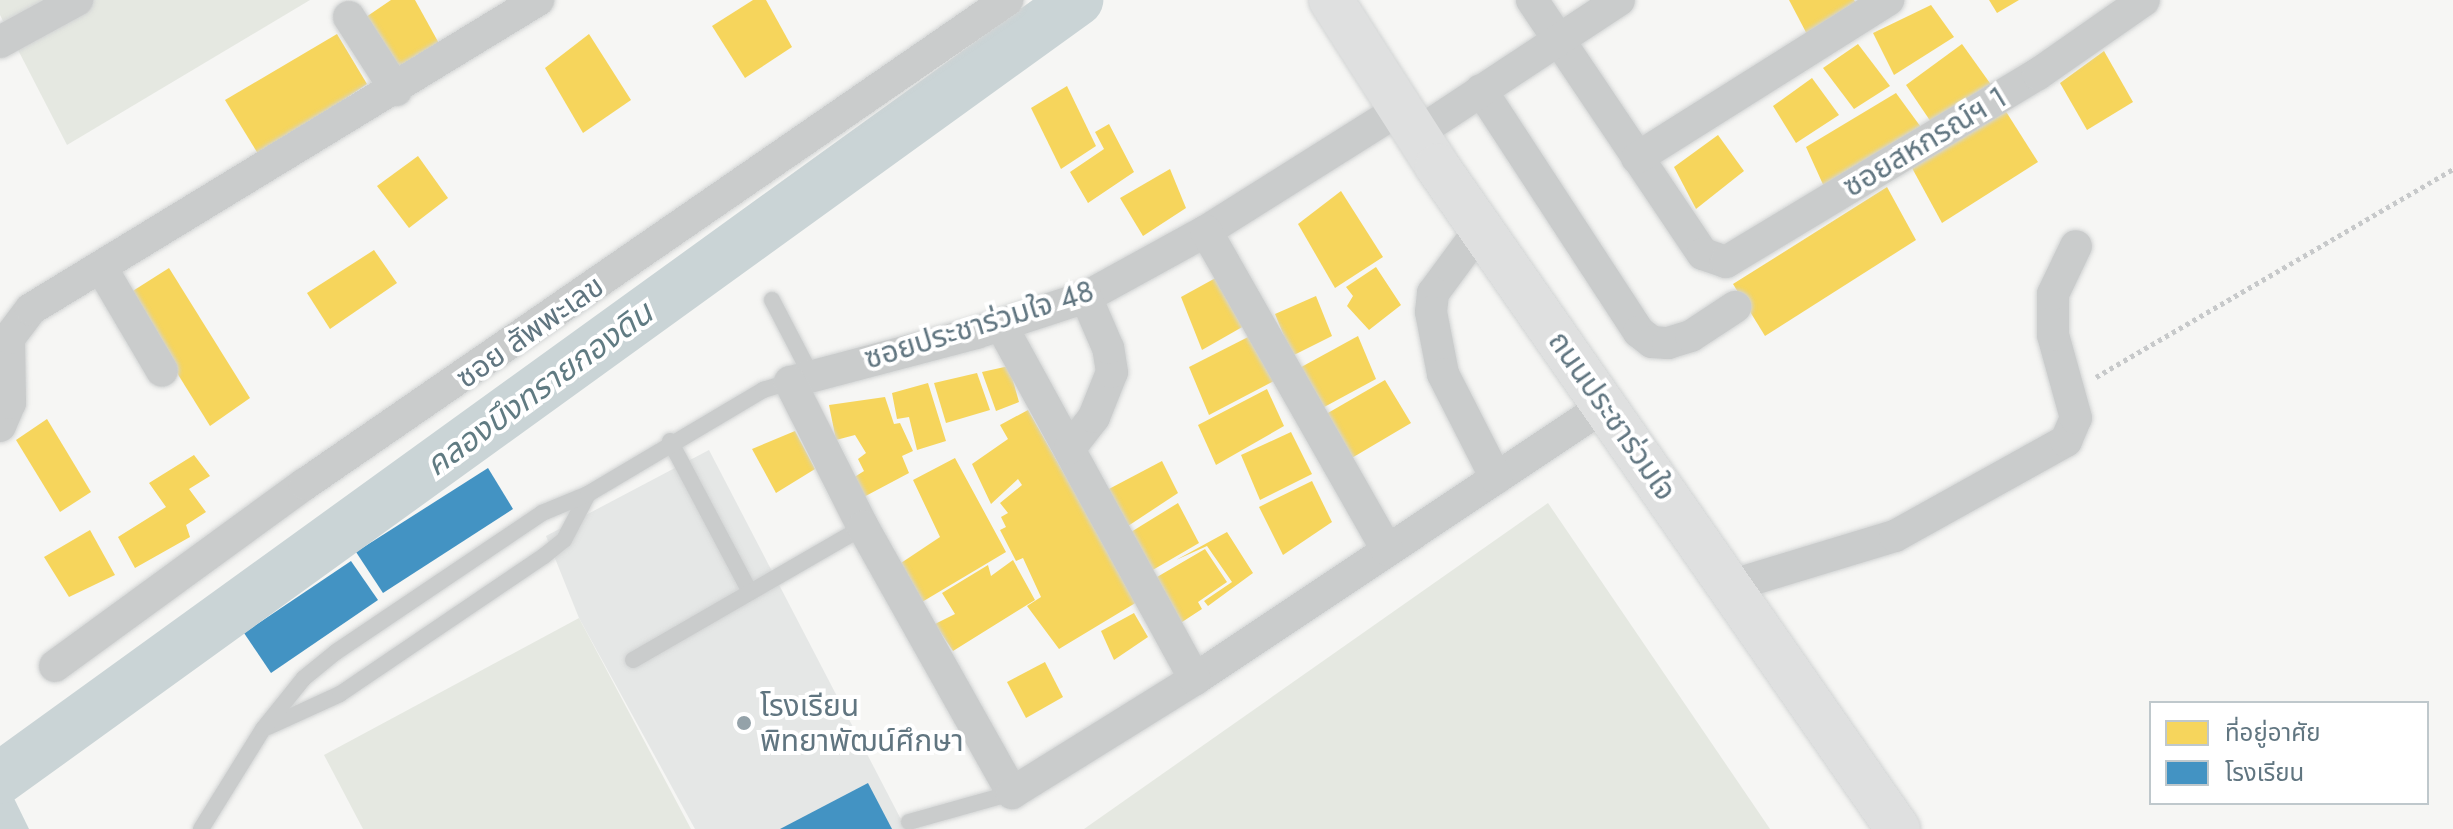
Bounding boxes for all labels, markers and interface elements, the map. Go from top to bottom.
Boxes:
street label: ซอยสหกรณ์ฯ 1 [1837,79,2013,205]
street label: ซอย สัพพะเลข [449,268,611,396]
street label: ซอยประชาร่วมใจ 48 [860,273,1098,377]
water label: คลองบึงทรายกองดิน [418,294,660,484]
street label: ถนนประชาร่วมใจ [1540,325,1684,507]
place label: โรงเรียน พิทยาพัฒน์ศึกษา [760,688,964,758]
legend [2149,701,2429,805]
marker: โรงเรียน พิทยาพัฒน์ศึกษา [735,714,753,732]
text: ที่อยู่อาศัย [2225,715,2321,750]
text: โรงเรียน [2225,755,2304,790]

